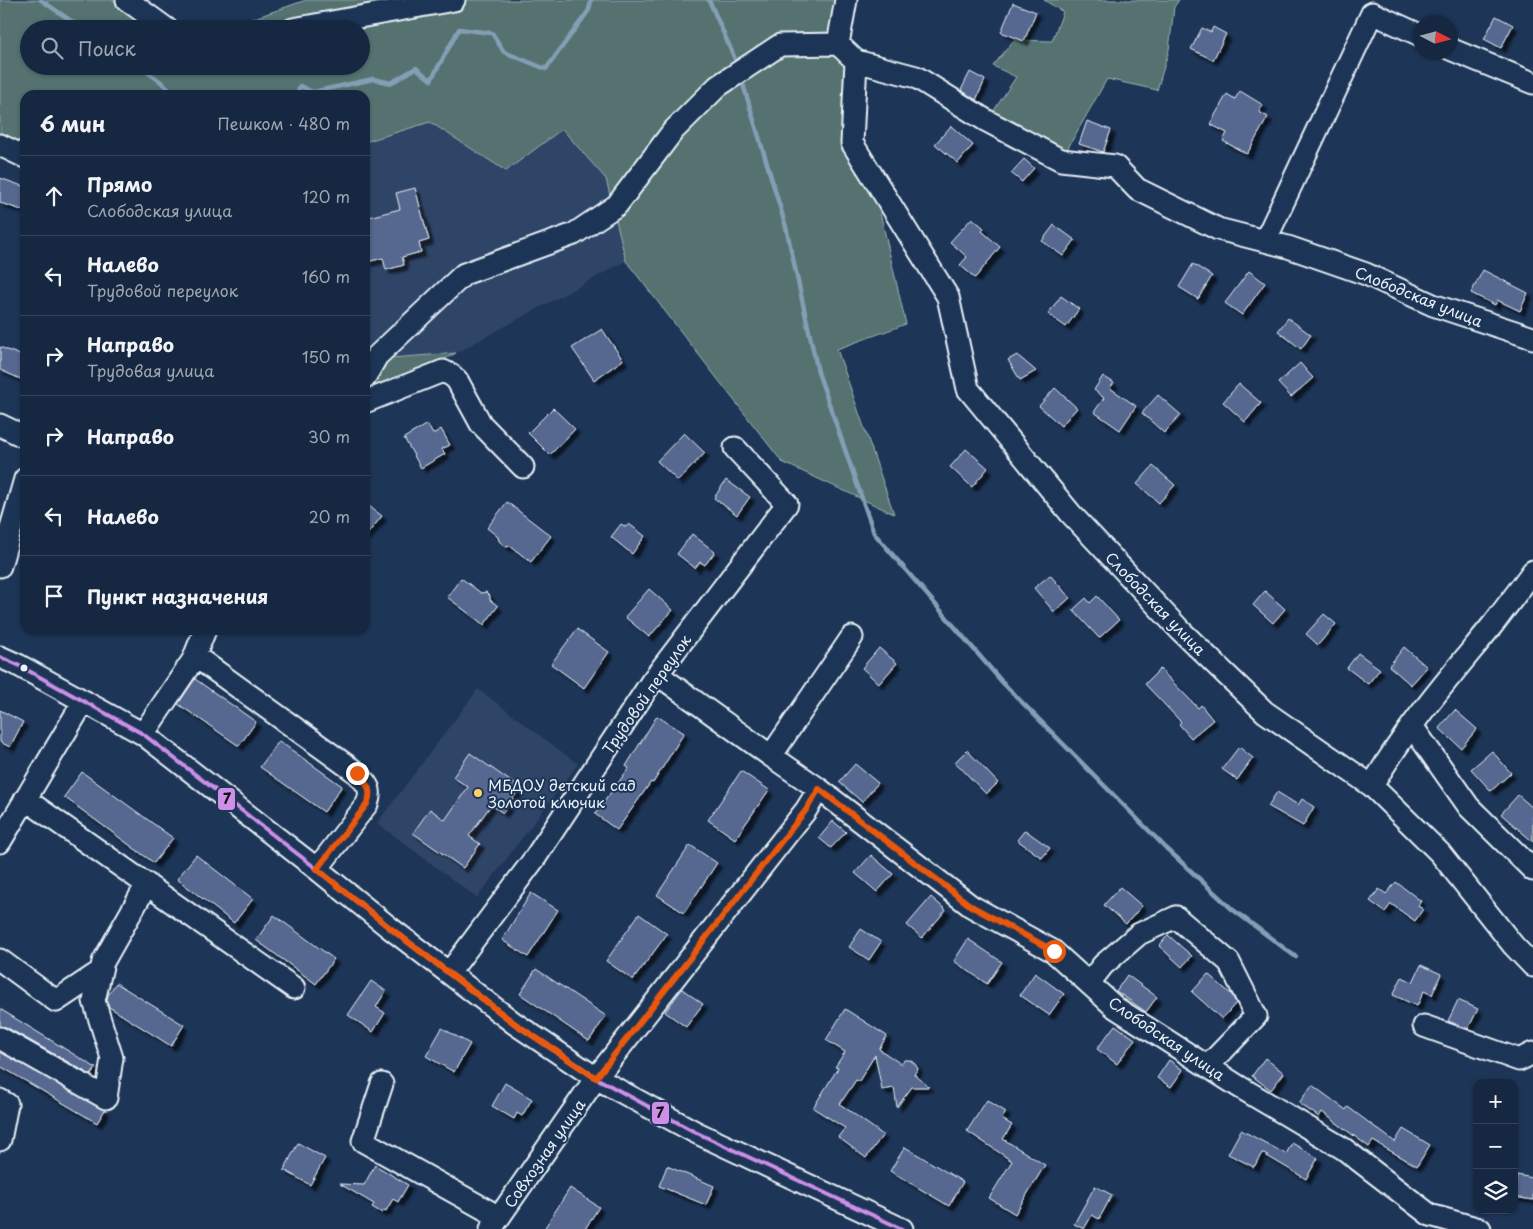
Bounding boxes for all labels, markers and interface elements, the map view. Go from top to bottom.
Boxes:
north arrow [1413,15,1458,60]
search box [20,20,370,75]
icon: search [38,34,66,62]
text: Поиск [78,34,136,62]
text: 6 мин [40,107,106,139]
text: Пешком · 480 m [218,111,350,135]
text: Прямо [87,170,152,198]
icon: ahead [40,182,68,210]
text: 120 m [303,184,350,208]
text: Слободская улица [87,198,232,222]
text: Налево [87,250,159,278]
street label: Слободская улица [1352,260,1487,332]
icon: left [40,262,68,290]
text: 160 m [302,264,350,288]
text: Трудовой переулок [87,278,238,302]
text: Направо [87,330,174,358]
icon: right [40,342,68,370]
text: 150 m [302,344,350,368]
text: Трудовая улица [87,358,214,382]
icon: right [40,422,68,450]
text: Направо [87,422,174,450]
text: 30 m [308,424,350,448]
icon: left [40,502,68,530]
text: Налево [87,502,159,530]
text: 20 m [309,504,350,528]
street label: Слободская улица [1100,546,1212,660]
icon: arrive [40,582,68,610]
text: Пункт назначения [87,582,268,610]
street label: Трудовой переулок [596,629,696,759]
unlabelled marker [19,663,29,673]
route end [346,762,369,785]
place label: МБДОУ детский сад Золотой ключик [488,773,636,813]
line badge: 7 [217,787,236,811]
marker: МБДОУ детский сад Золотой ключик [472,787,484,799]
text: 7 [223,788,232,809]
route start [1043,940,1066,963]
street label: Слободская улица [1104,990,1230,1086]
map controls [1473,1079,1518,1214]
button: + [1473,1079,1518,1124]
street label: Совхозная улица [498,1093,590,1212]
line badge: 7 [651,1101,670,1125]
text: 7 [656,1102,665,1123]
button: − [1473,1124,1518,1169]
button: layers [1473,1169,1518,1214]

